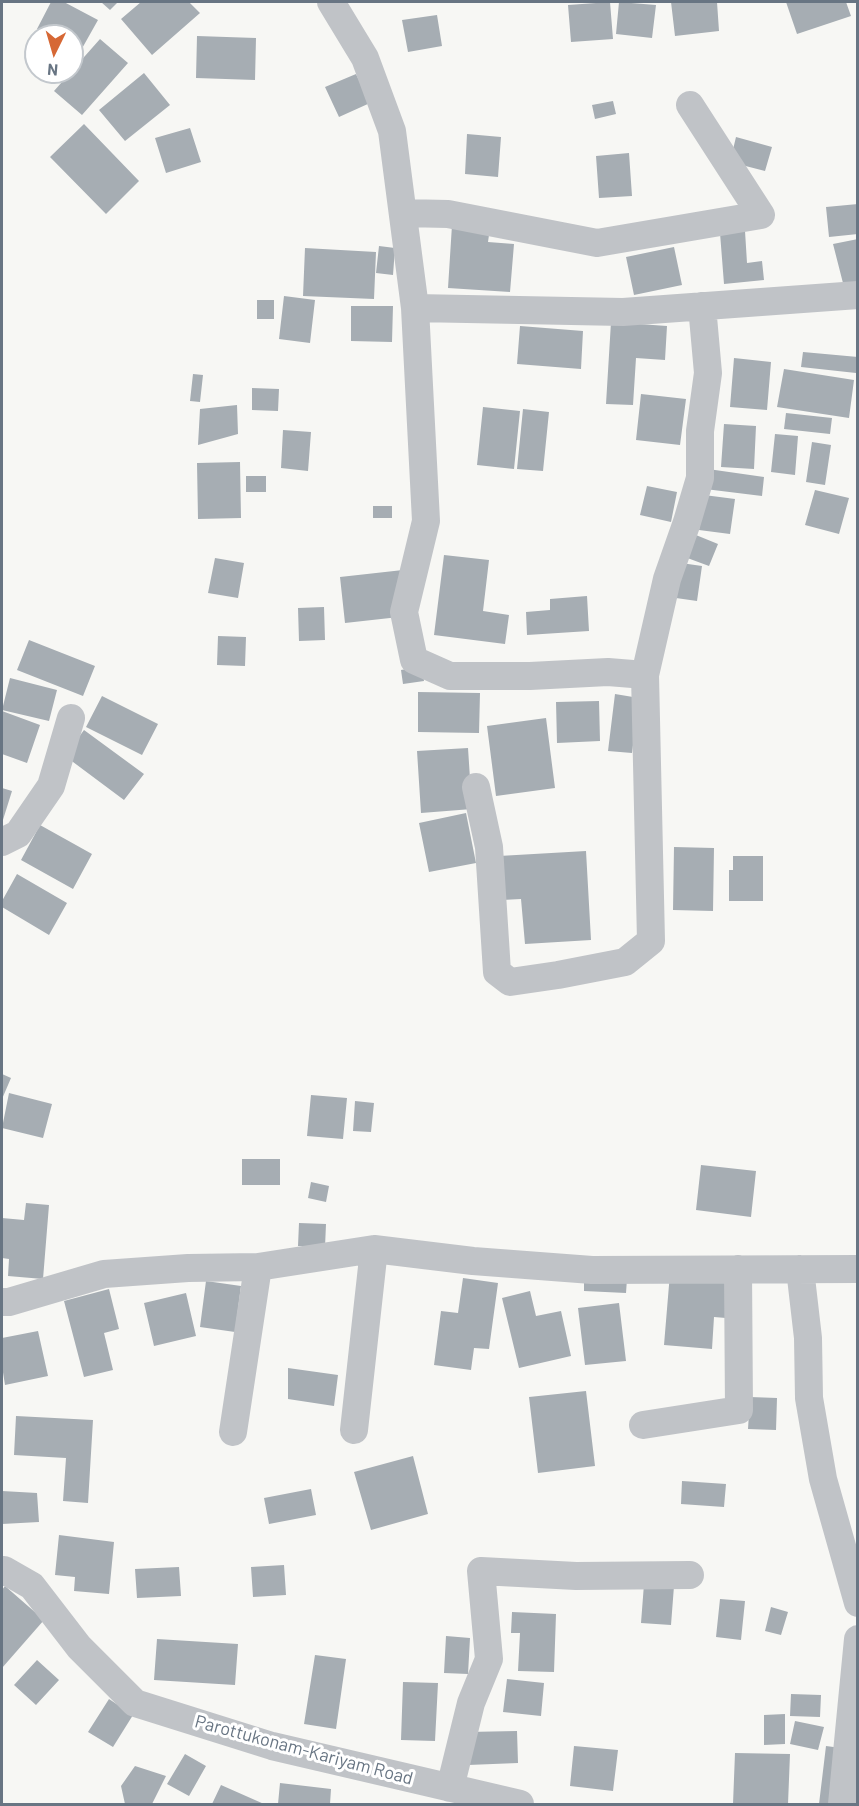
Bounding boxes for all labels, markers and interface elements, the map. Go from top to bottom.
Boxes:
north arrow [24,24,84,84]
text: N [46,61,59,80]
street label: Parottukonam-Kariyam Road [193,1710,415,1790]

